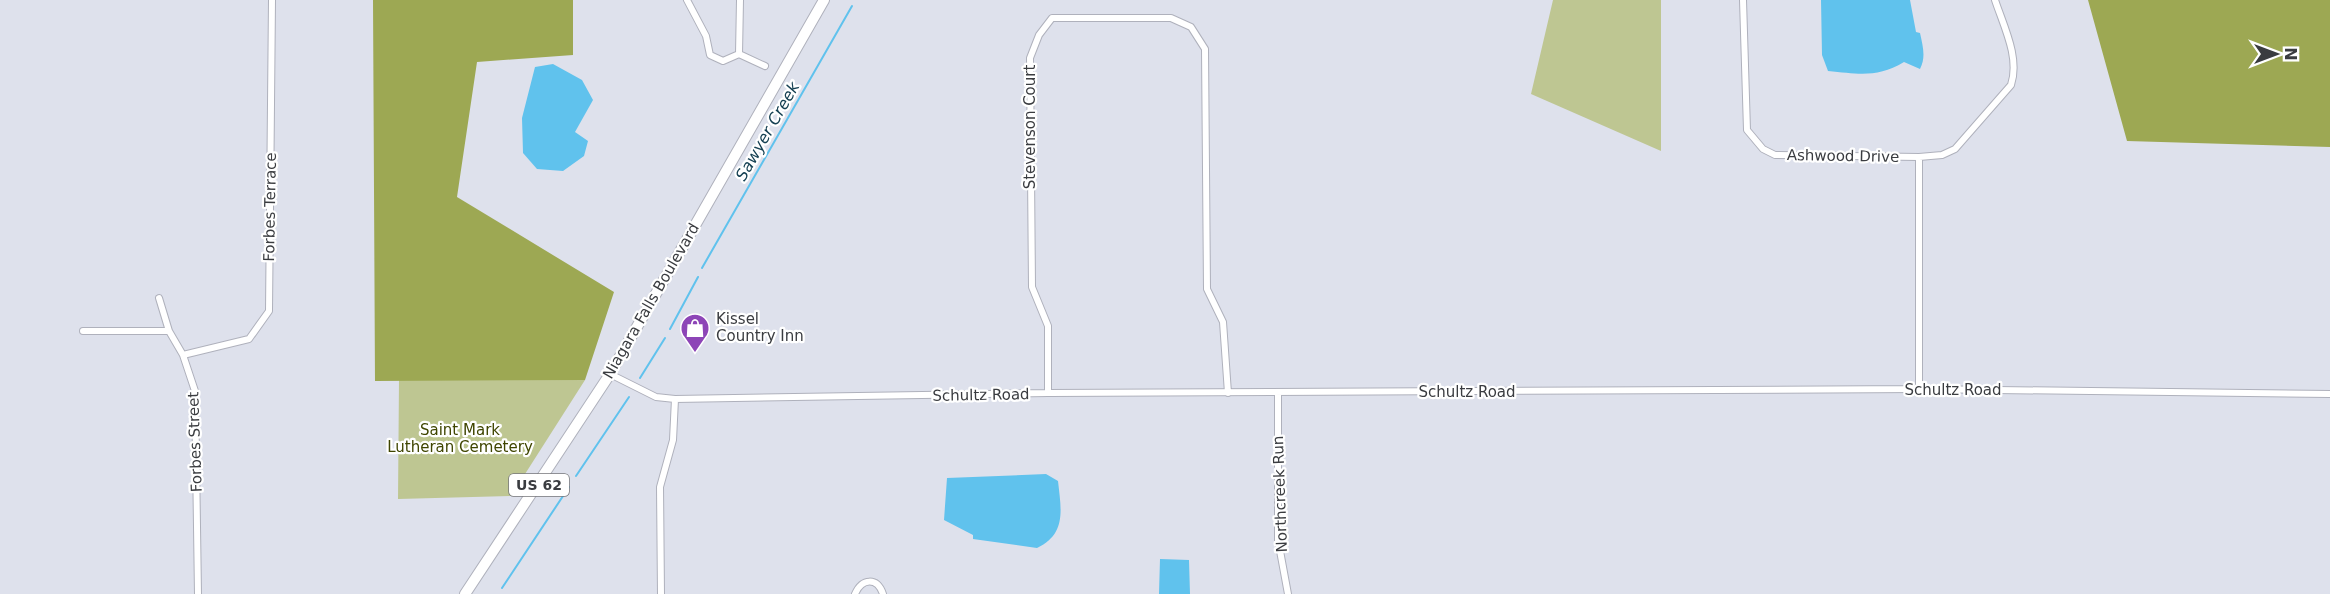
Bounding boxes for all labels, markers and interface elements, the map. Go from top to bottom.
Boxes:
north arrow [2246,24,2306,84]
text: N [2281,47,2300,61]
street label: Stevenson Court [1021,65,1039,189]
water label: Sawyer Creek [732,78,804,184]
street label: Ashwood Drive [1787,146,1899,166]
street label: Forbes Terrace [260,152,280,262]
street label: Niagara Falls Boulevard [599,220,703,382]
place label: Kissel Country Inn [716,310,804,345]
shop icon: Kissel Country Inn [679,312,711,354]
street label: Schultz Road [1904,381,2002,399]
street label: Schultz Road [1418,383,1516,401]
street label: Schultz Road [932,385,1030,405]
street label: Forbes Street [184,391,206,492]
park label: Saint Mark Lutheran Cemetery [387,421,533,456]
street label: Northcreek Run [1269,435,1291,553]
road number: US 62 [509,474,569,496]

